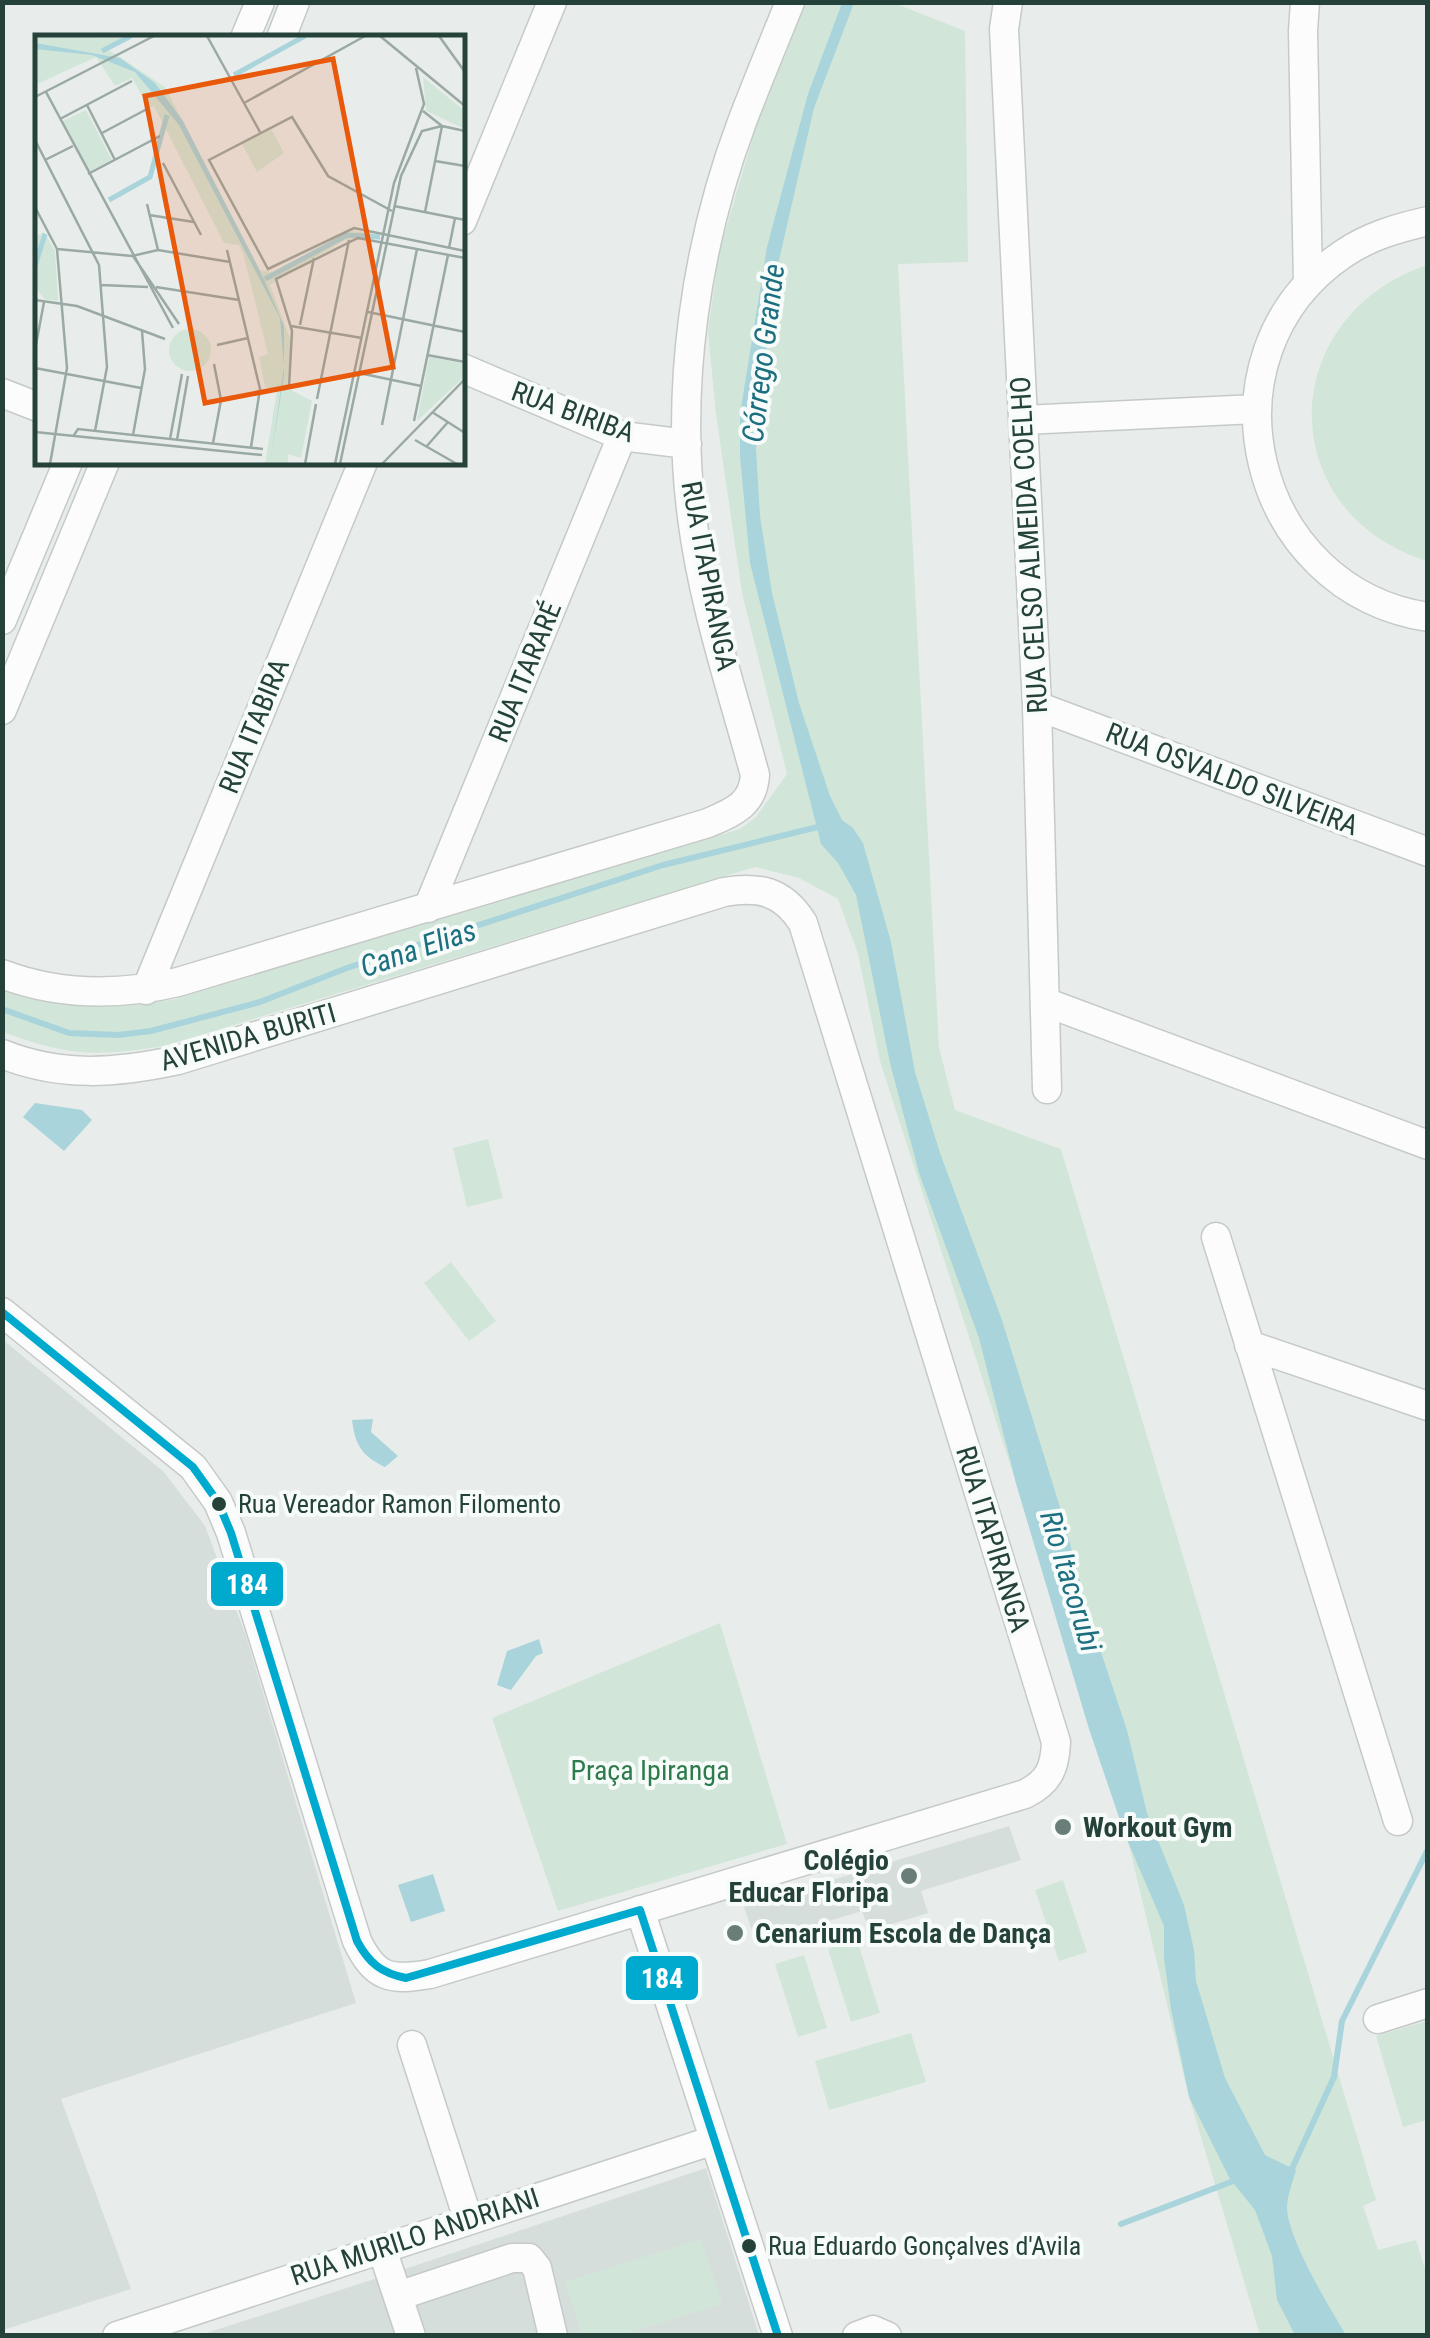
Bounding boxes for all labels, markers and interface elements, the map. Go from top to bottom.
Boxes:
inset map [35,35,465,465]
water label: Córrego Grande [735,262,791,444]
street label: RUA BIRIBA [507,375,639,449]
street label: RUA CELSO ALMEIDA COELHO [1004,376,1054,714]
street label: RUA ITAPIRANGA [674,478,744,674]
street label: RUA ITARARÉ [482,597,568,747]
street label: RUA ITABIRA [212,654,296,798]
street label: RUA OSVALDO SILVEIRA [1101,716,1363,842]
water label: Cana Elias [355,912,481,984]
street label: AVENIDA BURITI [156,996,340,1078]
street label: RUA ITAPIRANGA [949,1442,1037,1636]
place label: Rua Vereador Ramon Filomento [238,1489,561,1519]
marker: Rua Vereador Ramon Filomento [209,1494,229,1514]
water label: Rio Itacorubi [1033,1506,1109,1656]
line badge: 184 [209,1560,285,1608]
text: 184 [226,1568,268,1601]
park label: Praça Ipiranga [570,1754,730,1787]
place label: Workout Gym [1083,1811,1233,1844]
marker: Workout Gym [1052,1816,1074,1838]
place label: Colégio Educar Floripa [728,1844,889,1909]
marker: Colégio Educar Floripa [898,1865,920,1887]
place label: Cenarium Escola de Dança [755,1917,1051,1950]
marker: Cenarium Escola de Dança [724,1922,746,1944]
line badge: 184 [624,1954,700,2002]
text: 184 [641,1962,683,1995]
street label: RUA MURILO ANDRIANI [287,2181,543,2293]
place label: Rua Eduardo Gonçalves d'Avila [768,2231,1081,2261]
marker: Rua Eduardo Gonçalves d'Avila [739,2236,759,2256]

